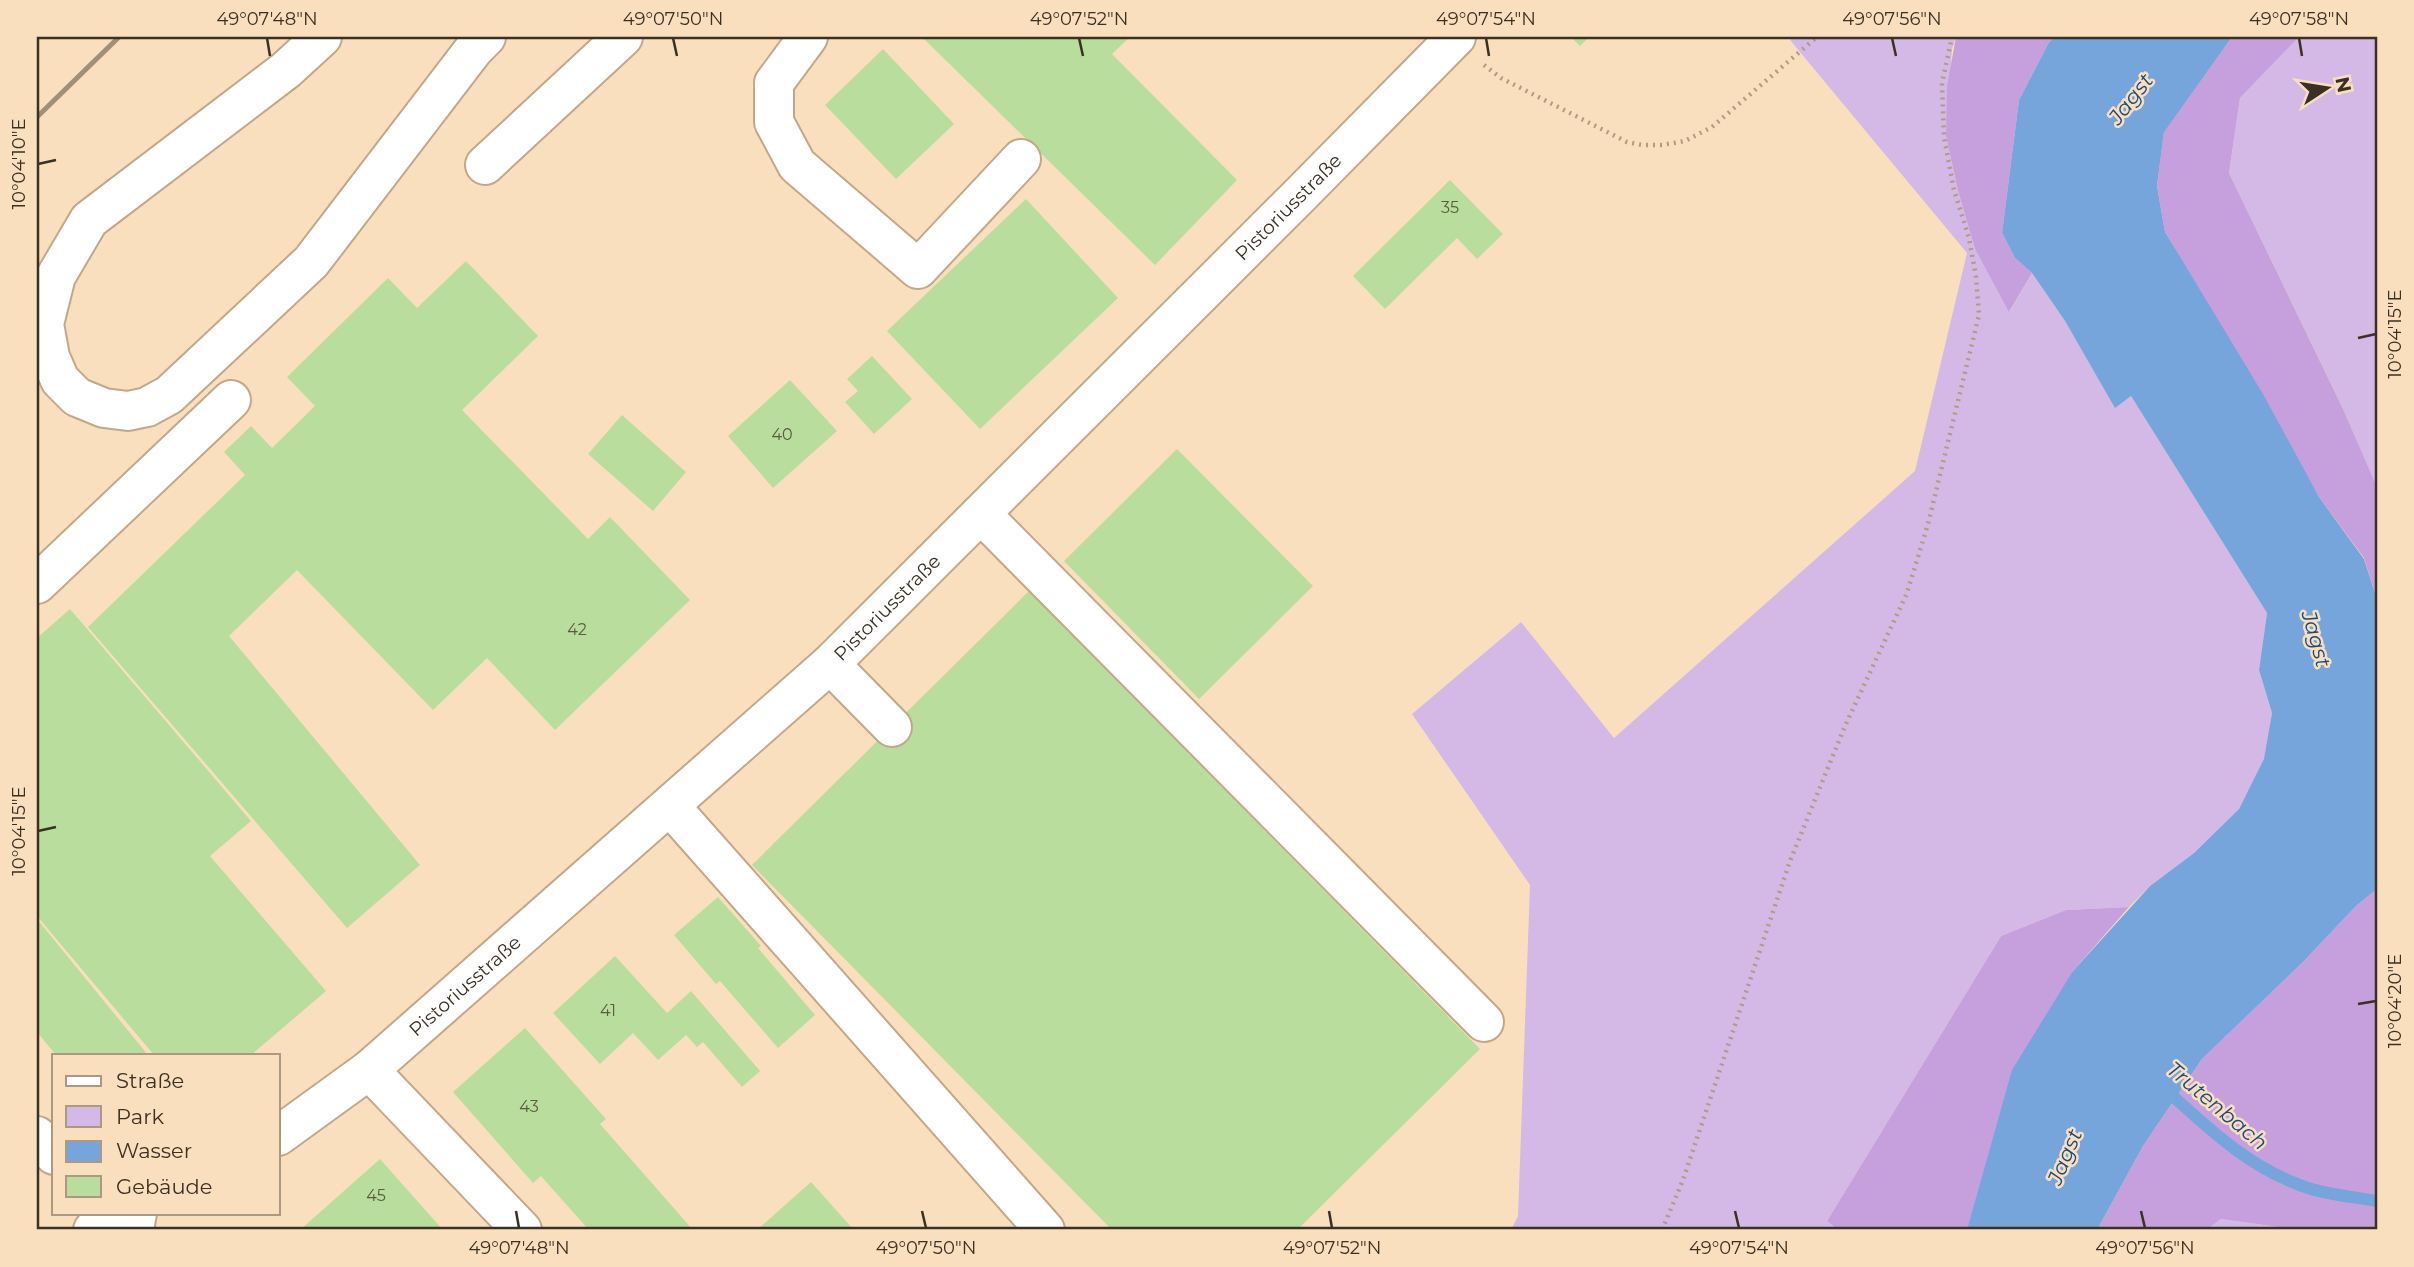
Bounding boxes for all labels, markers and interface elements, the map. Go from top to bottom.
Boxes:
text: 49°07'48"N [216,8,318,30]
text: 49°07'50"N [623,8,723,30]
text: 49°07'52"N [1030,8,1128,30]
text: 49°07'54"N [1436,8,1536,30]
text: 49°07'56"N [1842,8,1942,30]
text: 49°07'58"N [2249,8,2349,30]
north arrow [2292,52,2362,122]
water label: Jagst [2102,68,2158,130]
text: N [2330,75,2356,94]
text: 10°04'10"E [8,118,30,210]
street label: Pistoriusstraße [1230,149,1346,265]
house number: 35 [1441,198,1459,217]
text: 10°04'15"E [2384,289,2406,379]
house number: 40 [771,425,793,444]
street label: Pistoriusstraße [829,550,945,666]
water label: Jagst [2296,607,2337,670]
house number: 42 [567,620,587,639]
text: 10°04'15"E [8,786,30,876]
street label: Pistoriusstraße [404,931,526,1041]
text: 10°04'20"E [2384,954,2406,1048]
house number: 41 [600,1001,616,1020]
legend [52,1054,280,1214]
water label: Trutenbach [2162,1056,2273,1155]
text: Straße [116,1068,184,1093]
house number: 43 [519,1097,539,1116]
text: Park [116,1104,164,1129]
water label: Jagst [2041,1125,2087,1189]
text: Wasser [116,1138,192,1163]
text: Gebäude [116,1174,213,1199]
house number: 45 [366,1186,386,1205]
text: 49°07'48"N [468,1237,570,1259]
text: 49°07'50"N [876,1237,976,1259]
text: 49°07'52"N [1283,1237,1381,1259]
text: 49°07'54"N [1689,1237,1789,1259]
text: 49°07'56"N [2095,1237,2195,1259]

